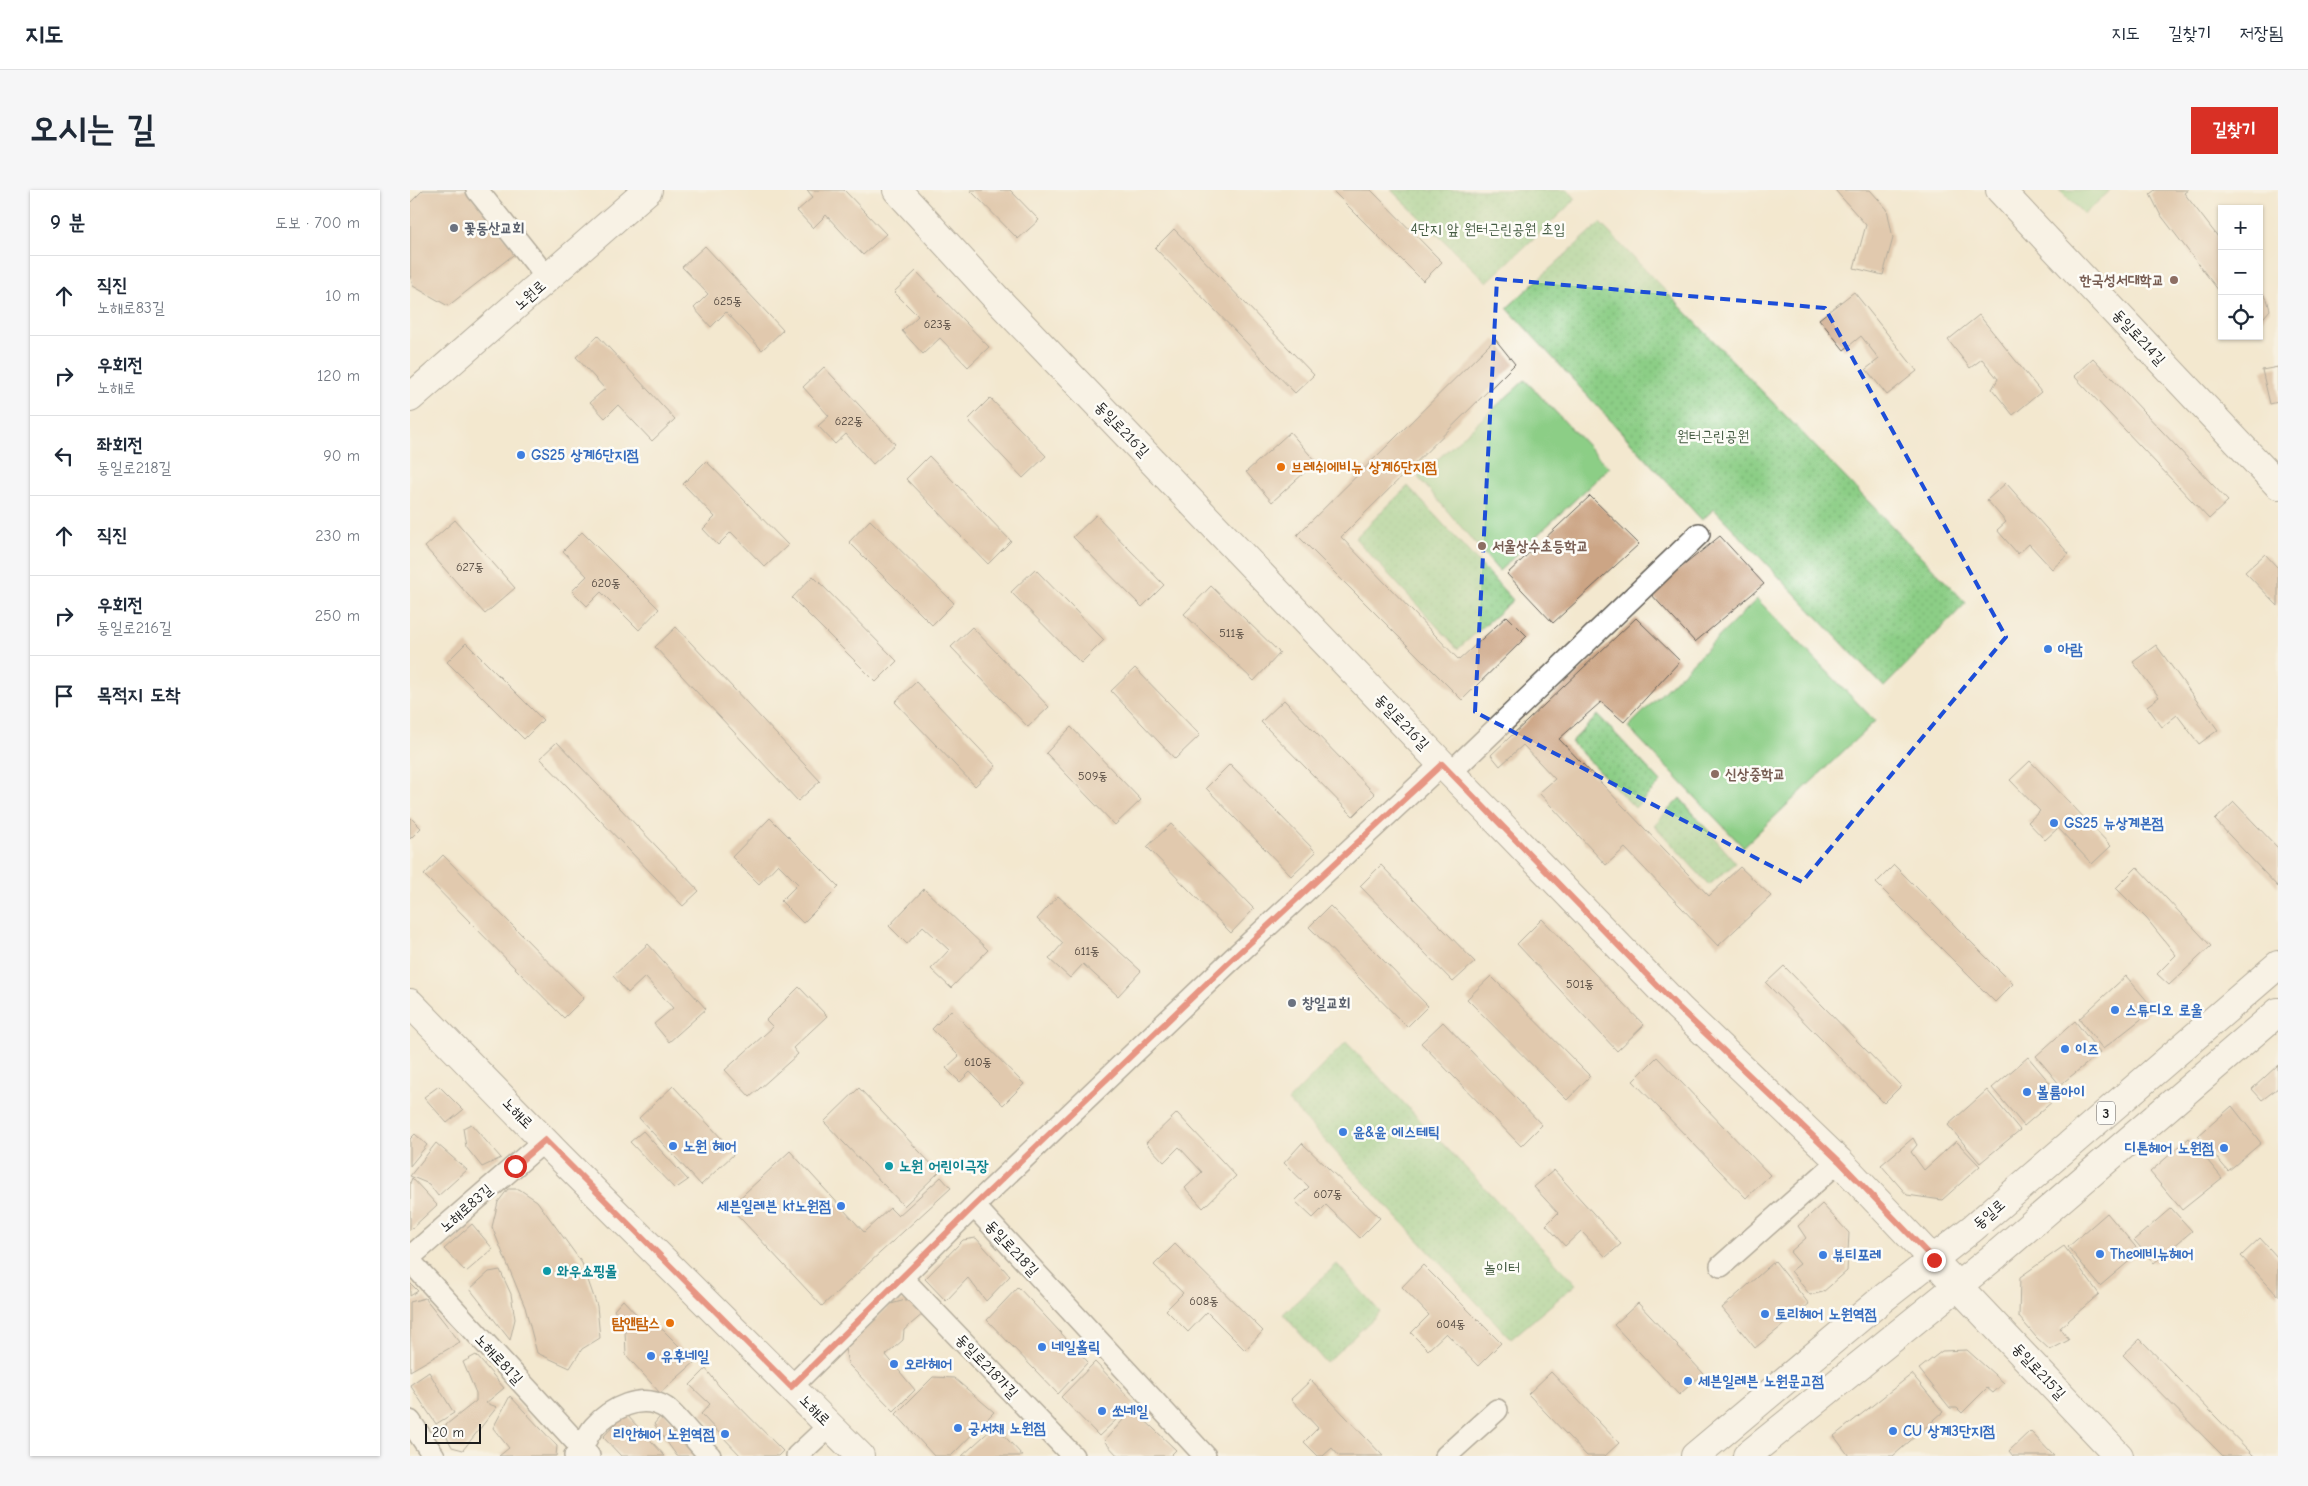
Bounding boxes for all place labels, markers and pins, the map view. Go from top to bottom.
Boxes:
place label: 꽃동산교회 [464,219,524,237]
marker: 꽃동산교회 [448,222,460,234]
place label: 한국성서대학교 [2079,271,2164,289]
marker: 한국성서대학교 [2168,274,2180,286]
place label: GS25 상계6단지점 [531,446,639,464]
marker: GS25 상계6단지점 [515,449,527,461]
place label: 브레쉬에비뉴 상계6단지점 [1291,458,1437,476]
marker: 브레쉬에비뉴 상계6단지점 [1275,461,1287,473]
place label: 서울상수초등학교 [1492,537,1589,555]
marker: 서울상수초등학교 [1476,540,1488,552]
place label: 아람 [2057,640,2083,658]
marker: 아람 [2042,643,2054,655]
place label: 신상중학교 [1725,765,1785,783]
marker: 신상중학교 [1709,768,1721,780]
place label: GS25 뉴상계본점 [2064,814,2164,832]
marker: GS25 뉴상계본점 [2048,817,2060,829]
place label: 창일교회 [1302,994,1350,1012]
marker: 창일교회 [1286,997,1298,1009]
place label: 스튜디오 로울 [2125,1001,2203,1019]
marker: 스튜디오 로울 [2109,1004,2121,1016]
place label: 이즈 [2075,1040,2099,1058]
marker: 이즈 [2059,1043,2071,1055]
place label: 볼륨아이 [2037,1083,2085,1101]
marker: 볼륨아이 [2021,1086,2033,1098]
place label: 윤&윤 에스테틱 [1353,1123,1440,1141]
marker: 윤&윤 에스테틱 [1337,1126,1349,1138]
place label: 노원 헤어 [683,1137,737,1155]
place label: 디톤헤어 노원점 [2124,1139,2214,1157]
marker: 노원 헤어 [667,1140,679,1152]
marker: 디톤헤어 노원점 [2218,1142,2230,1154]
place label: 노원 어린이극장 [899,1157,989,1175]
marker: 노원 어린이극장 [883,1160,895,1172]
place label: 세븐일레븐 kt노원점 [717,1197,831,1215]
marker: 세븐일레븐 kt노원점 [835,1200,847,1212]
place label: The에비뉴헤어 [2110,1245,2194,1263]
place label: 뷰티포레 [1833,1246,1881,1264]
marker: The에비뉴헤어 [2094,1248,2106,1260]
marker: 뷰티포레 [1817,1249,1829,1261]
place label: 와우쇼핑몰 [556,1262,617,1280]
marker: 와우쇼핑몰 [541,1265,553,1277]
place label: 토리헤어 노원역점 [1775,1305,1877,1323]
marker: 토리헤어 노원역점 [1759,1308,1771,1320]
place label: 탐앤탐스 [612,1314,660,1332]
marker: 탐앤탐스 [664,1317,676,1329]
place label: 네일홀릭 [1051,1338,1100,1356]
marker: 네일홀릭 [1036,1341,1048,1353]
place label: 유후네일 [661,1347,710,1365]
marker: 유후네일 [645,1350,657,1362]
place label: 오라헤어 [904,1355,952,1373]
marker: 오라헤어 [888,1358,900,1370]
place label: 세븐일레븐 노원문고점 [1698,1372,1824,1390]
marker: 세븐일레븐 노원문고점 [1682,1375,1694,1387]
place label: 쏘네일 [1112,1402,1149,1420]
marker: 쏘네일 [1096,1405,1108,1417]
place label: 궁서채 노원점 [968,1419,1046,1437]
marker: 궁서채 노원점 [952,1422,964,1434]
place label: CU 상계3단지점 [1903,1422,1995,1440]
place label: 리안헤어 노원역점 [613,1425,715,1443]
marker: CU 상계3단지점 [1887,1425,1899,1437]
marker: 리안헤어 노원역점 [719,1428,731,1440]

